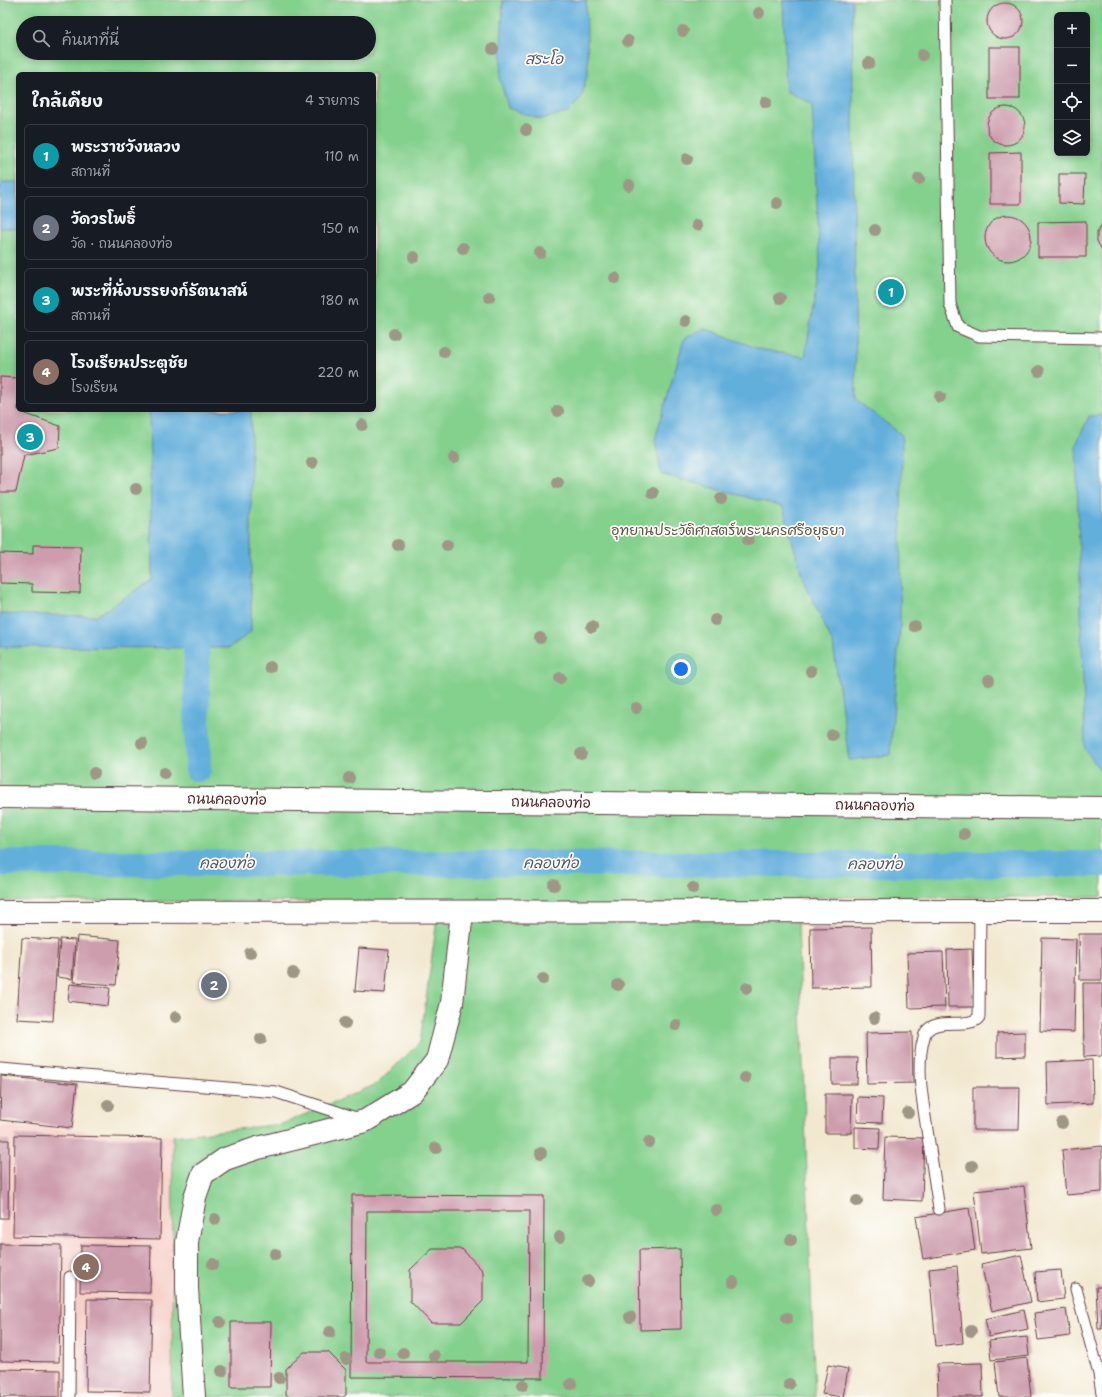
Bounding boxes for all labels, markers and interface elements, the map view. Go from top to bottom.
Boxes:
map controls [1054,12,1090,156]
button: + [1054,12,1090,48]
search box [16,16,376,60]
icon: search [30,27,52,49]
text: ค้นหาที่นี่ [62,30,119,50]
button: − [1054,48,1090,84]
water label: สระโอ [525,49,564,69]
button: locate [1054,84,1090,120]
text: ใกล้เคียง [32,90,103,112]
text: 4 รายการ [305,92,360,109]
button: layers [1054,120,1090,156]
text: พระราชวังหลวง [71,137,180,157]
text: 1 [43,148,49,165]
text: 110 m [324,148,359,165]
text: สถานที่ [71,163,110,180]
text: วัดวรโพธิ์ [71,209,136,229]
text: 2 [41,220,51,237]
text: 150 m [321,220,359,237]
text: วัด · ถนนคลองท่อ [71,235,173,252]
pin: 1 [878,277,904,307]
text: พระที่นั่งบรรยงก์รัตนาสน์ [71,281,247,301]
text: 3 [41,292,51,309]
text: 180 m [320,292,359,309]
text: สถานที่ [71,307,110,324]
text: โรงเรียนประตูชัย [71,353,188,373]
text: 4 [41,364,51,381]
text: 220 m [317,364,359,381]
text: โรงเรียน [71,379,117,396]
pin: 3 [17,422,43,452]
park label: อุทยานประวัติศาสตร์พระนครศรีอยุธยา [611,521,845,540]
your location [671,659,691,679]
street label: ถนนคลองท่อ [187,789,267,809]
street label: ถนนคลองท่อ [511,792,591,812]
street label: ถนนคลองท่อ [835,795,915,815]
water label: คลองท่อ [199,853,256,873]
water label: คลองท่อ [523,853,580,873]
water label: คลองท่อ [847,854,904,874]
pin: 2 [201,970,227,1000]
pin: 4 [73,1252,99,1282]

